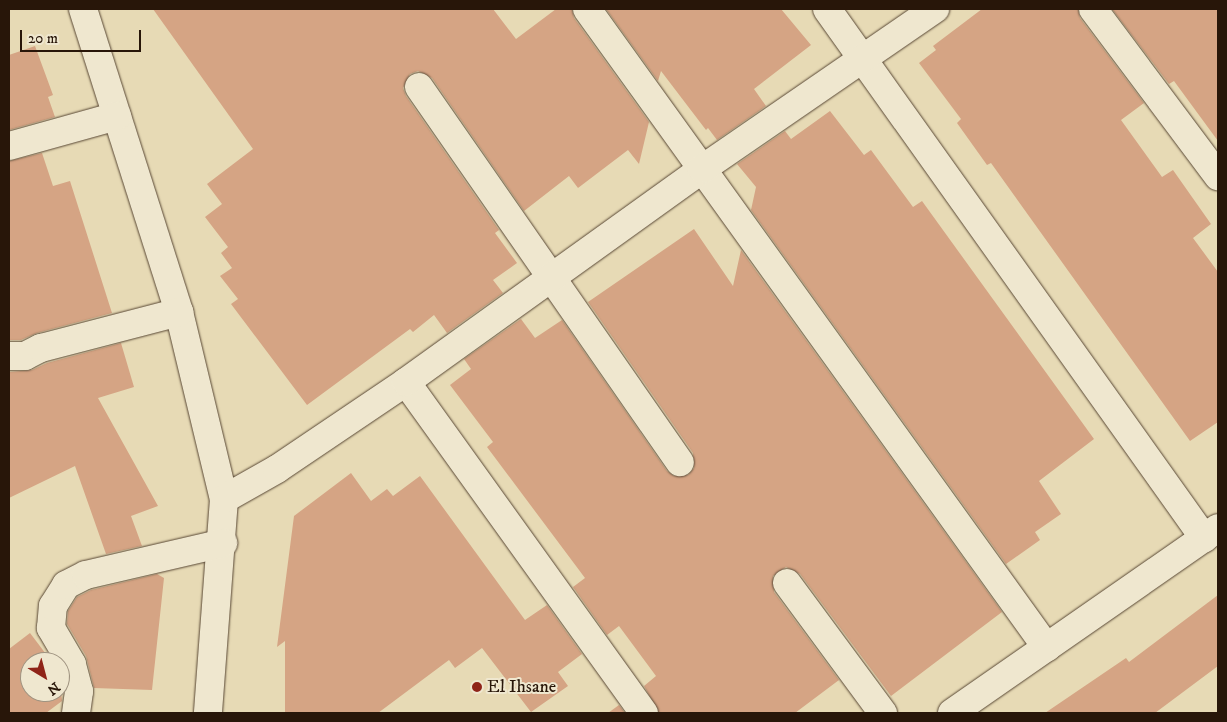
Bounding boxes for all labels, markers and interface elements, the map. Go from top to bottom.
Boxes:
scale bar [22,20,144,52]
text: 20 m [28,29,58,48]
north arrow [20,652,70,702]
place label: El Ihsane [487,676,556,698]
text: N [43,678,63,699]
marker: El Ihsane [471,681,483,693]

